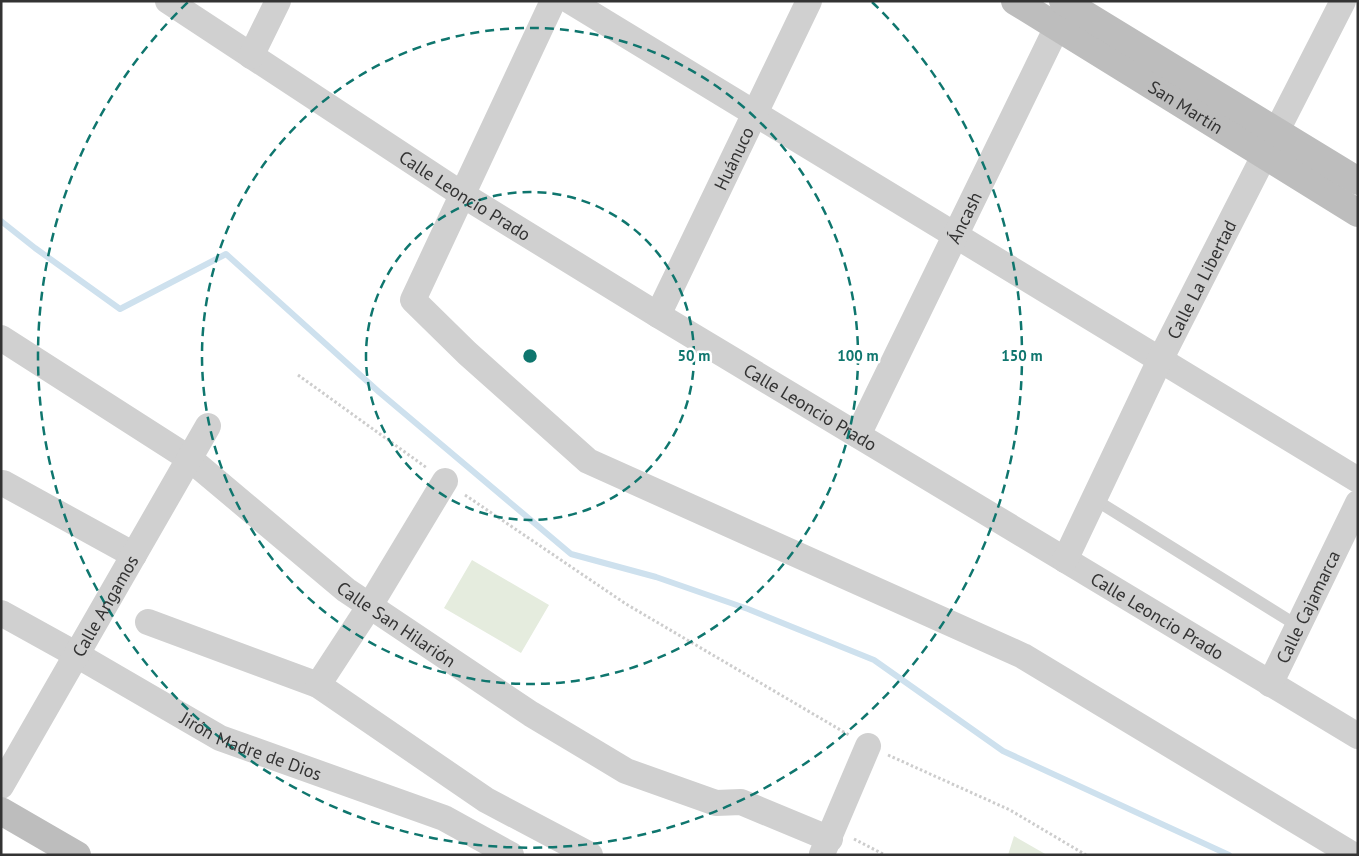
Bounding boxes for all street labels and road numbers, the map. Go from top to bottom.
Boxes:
street label: San Martín [1144,75,1228,138]
street label: Huánuco [708,123,758,194]
street label: Calle Leoncio Prado [395,145,535,245]
street label: Áncash [942,188,986,247]
street label: Calle La Libertad [1161,216,1241,343]
street label: Calle Leoncio Prado [740,358,881,456]
street label: Calle Cajamarca [1270,546,1345,667]
street label: Calle Angamos [66,551,143,661]
street label: Calle Leoncio Prado [1087,567,1228,664]
street label: Calle San Hilarión [332,576,460,672]
street label: Jirón Madre de Dios [176,706,325,785]

